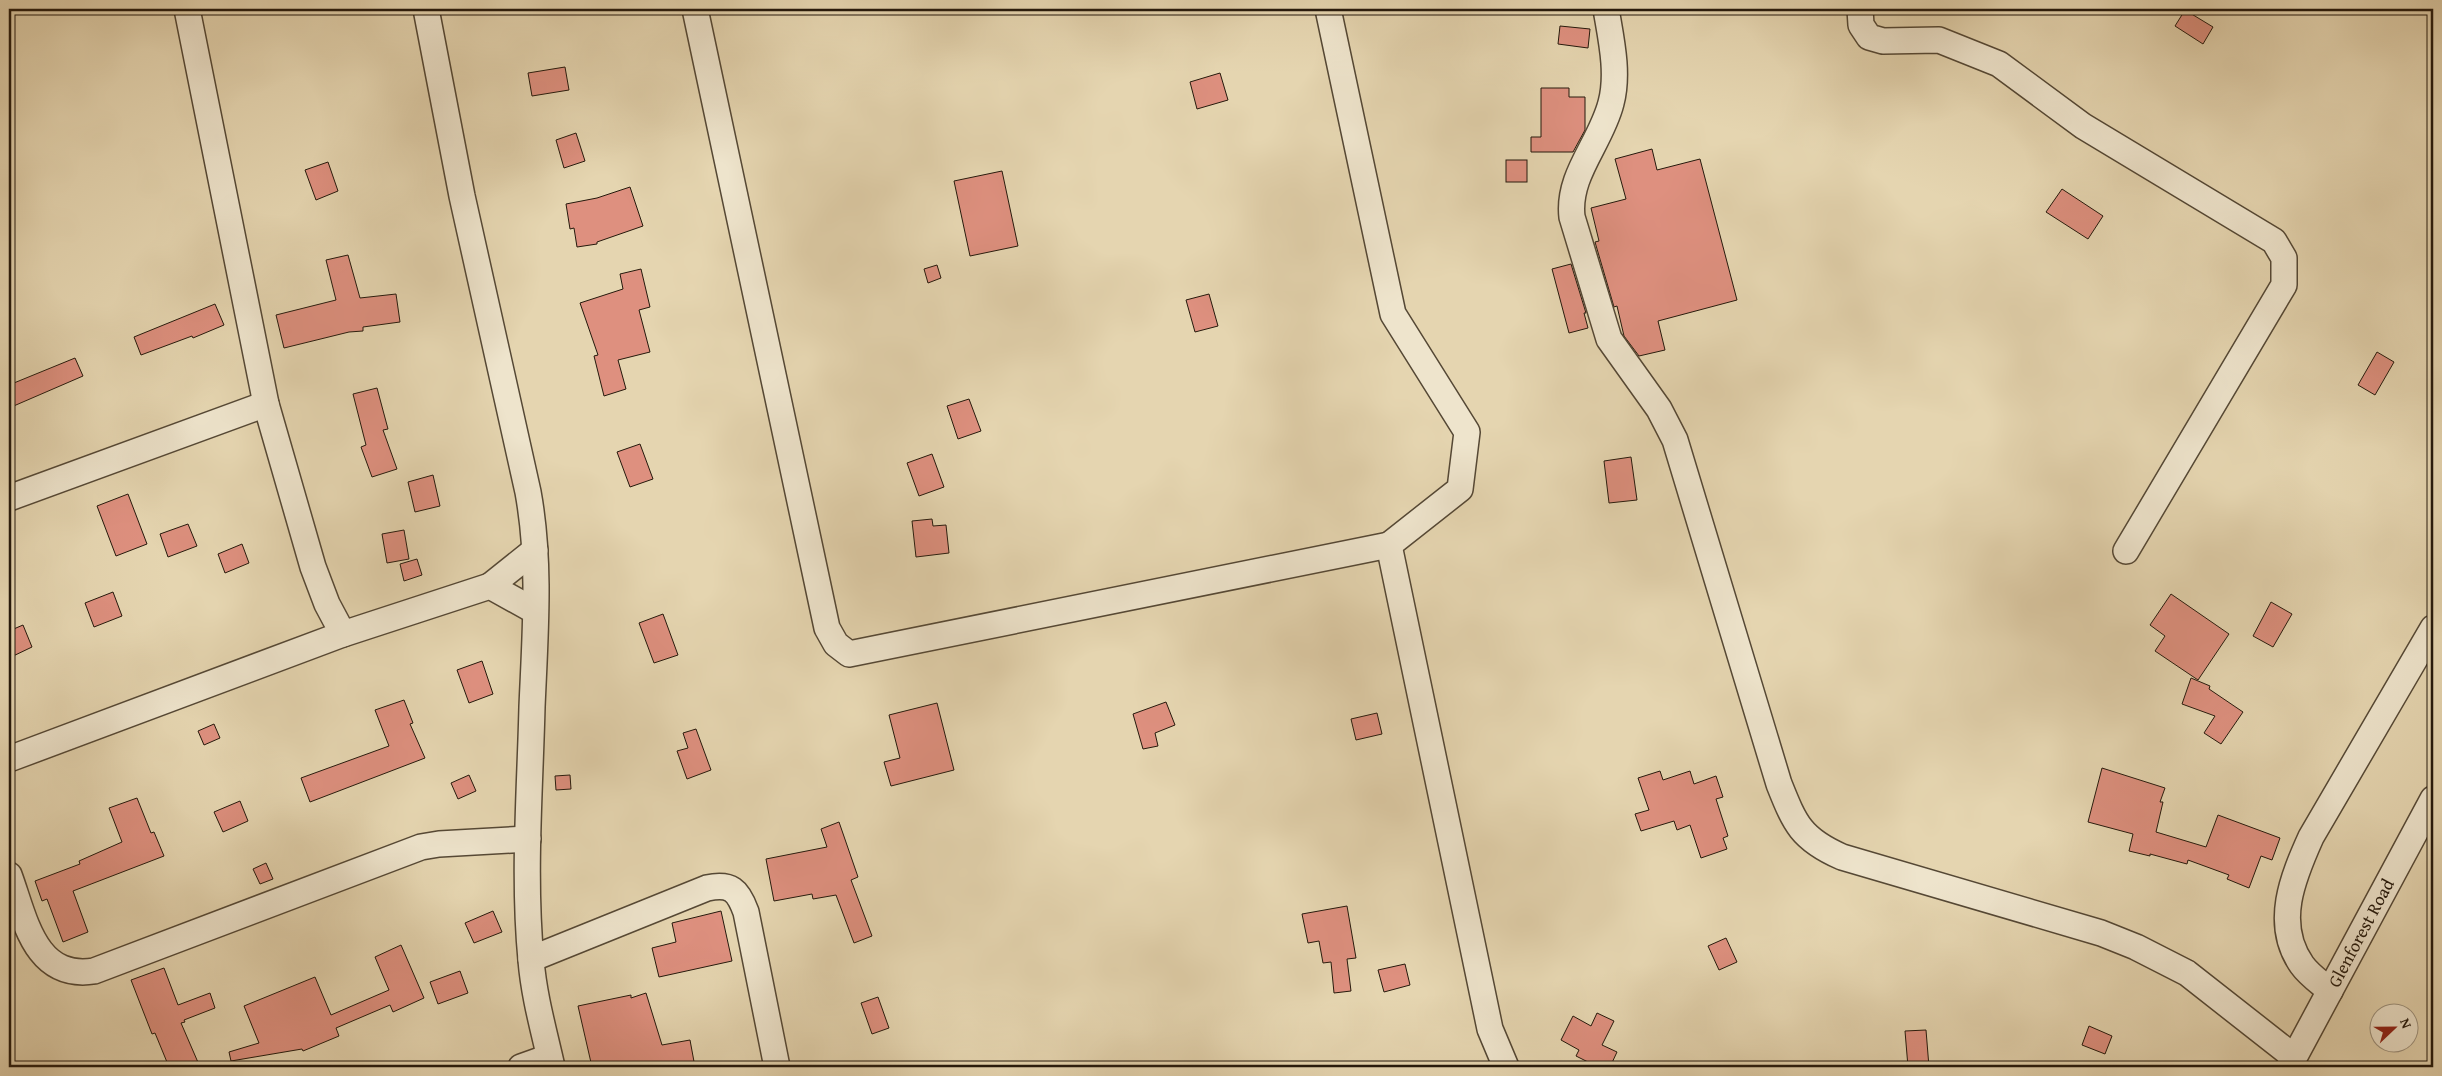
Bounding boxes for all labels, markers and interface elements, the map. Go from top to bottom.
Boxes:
street label: Glenforest Road [2320,873,2401,992]
north arrow [2370,1004,2420,1054]
text: N [2395,1015,2417,1032]

